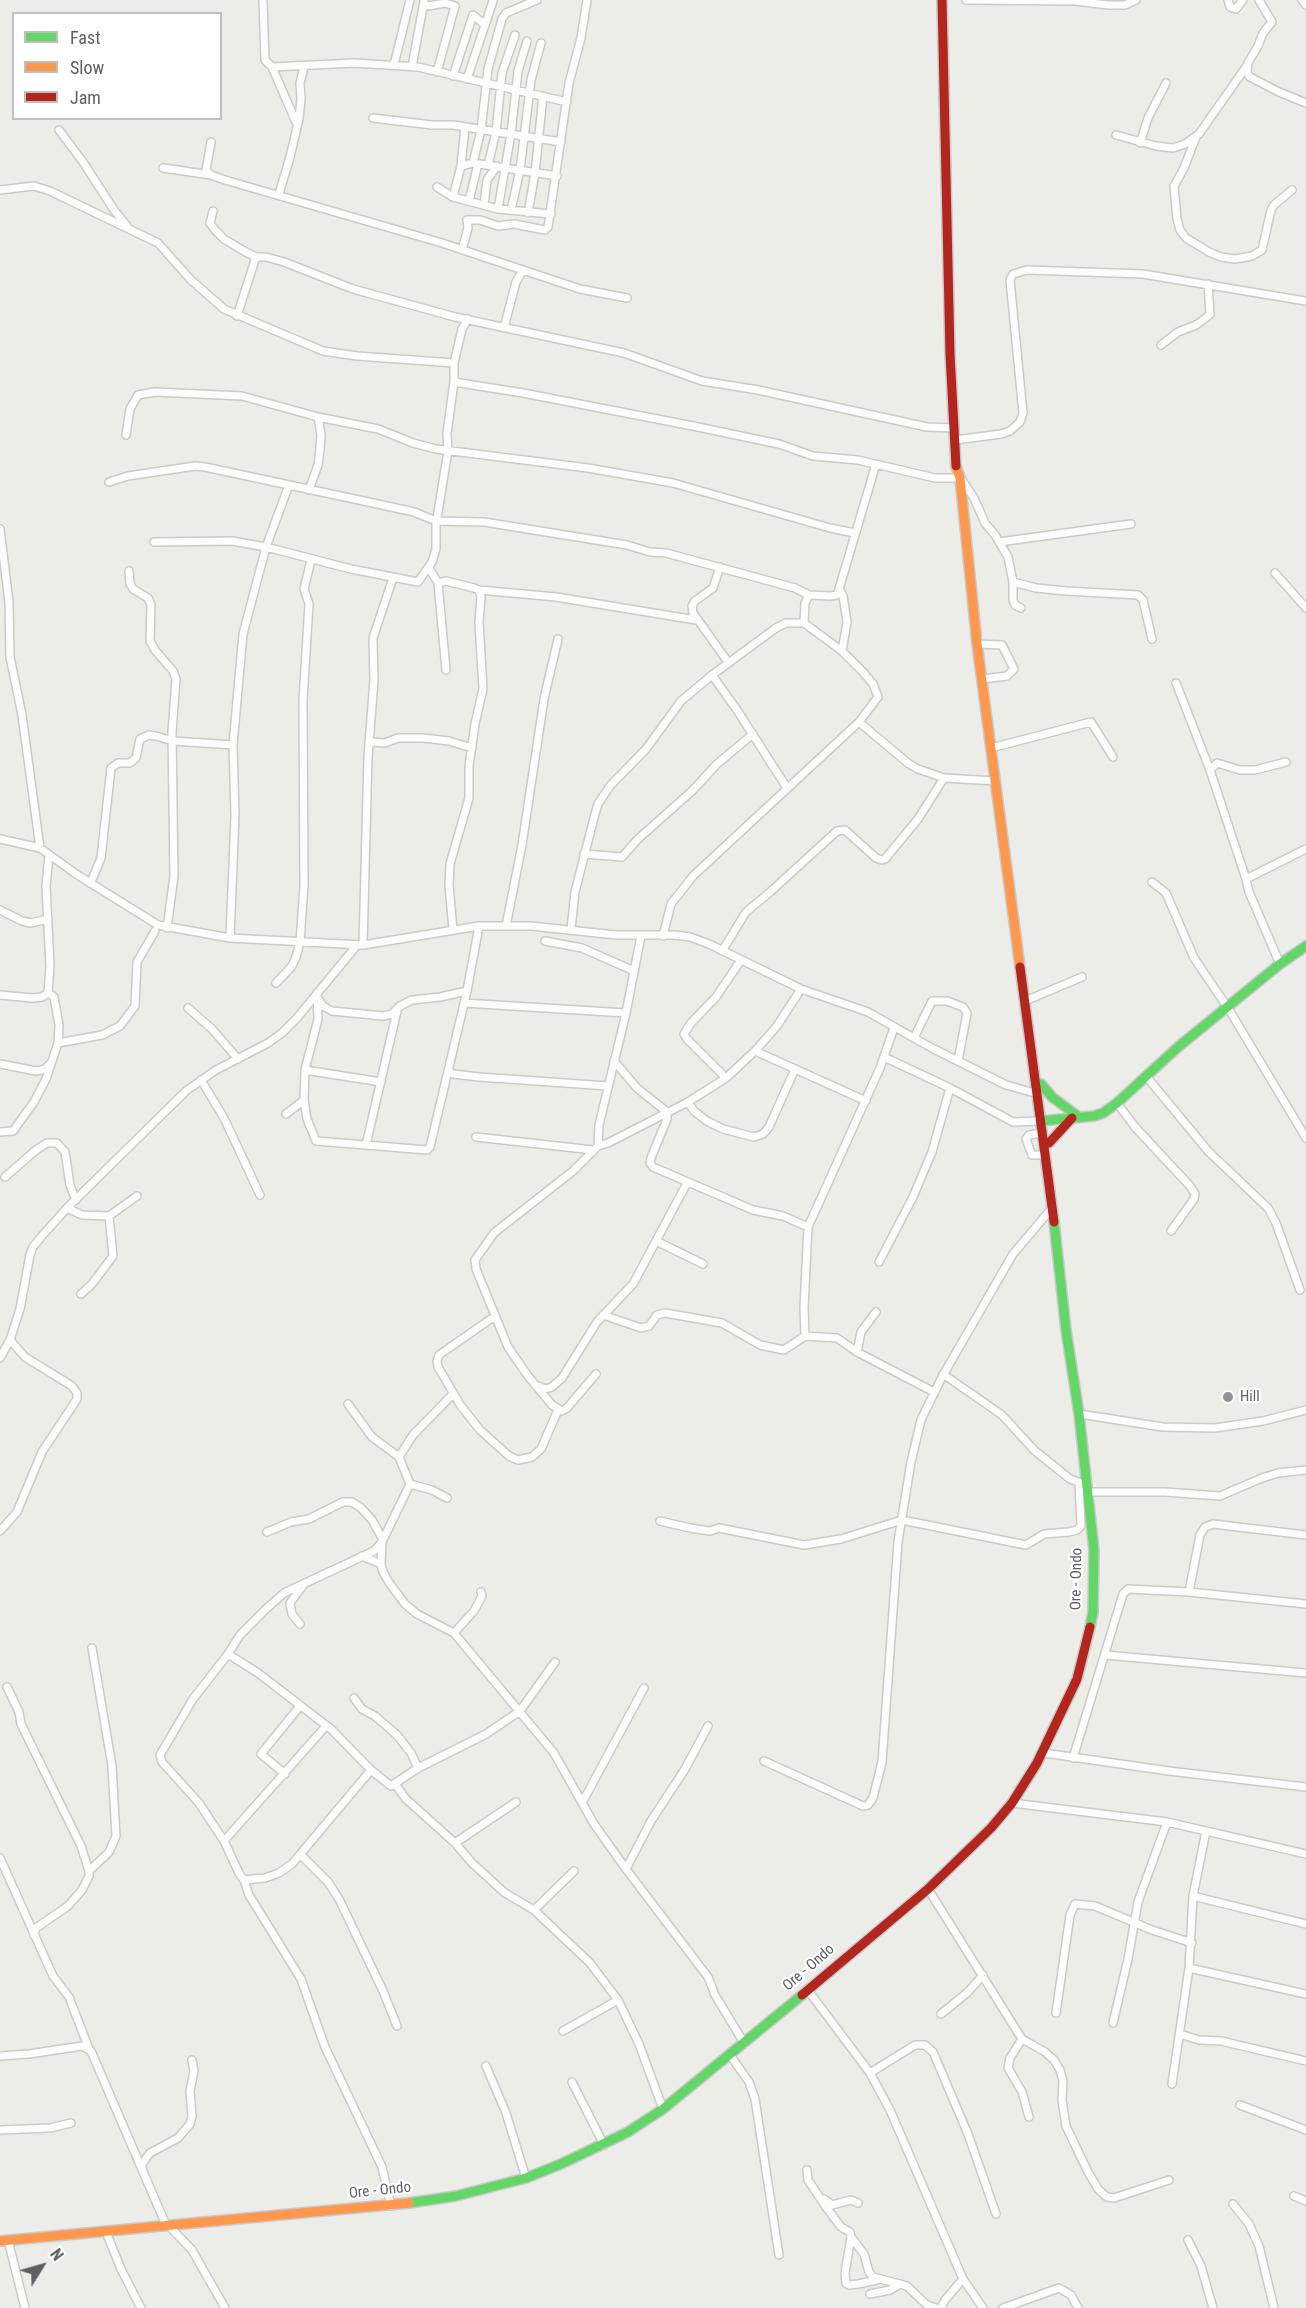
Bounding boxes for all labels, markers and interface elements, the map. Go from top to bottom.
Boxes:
legend [12,12,222,120]
text: Fast [70,27,101,48]
text: Slow [70,57,104,78]
text: Jam [70,87,101,108]
place label: Hill [1240,1388,1260,1406]
marker: Hill [1221,1390,1235,1404]
street label: Ore - Ondo [1067,1548,1087,1610]
street label: Ore - Ondo [780,1941,838,1995]
street label: Ore - Ondo [348,2179,412,2203]
north arrow [12,2236,72,2296]
text: N [46,2245,67,2264]

